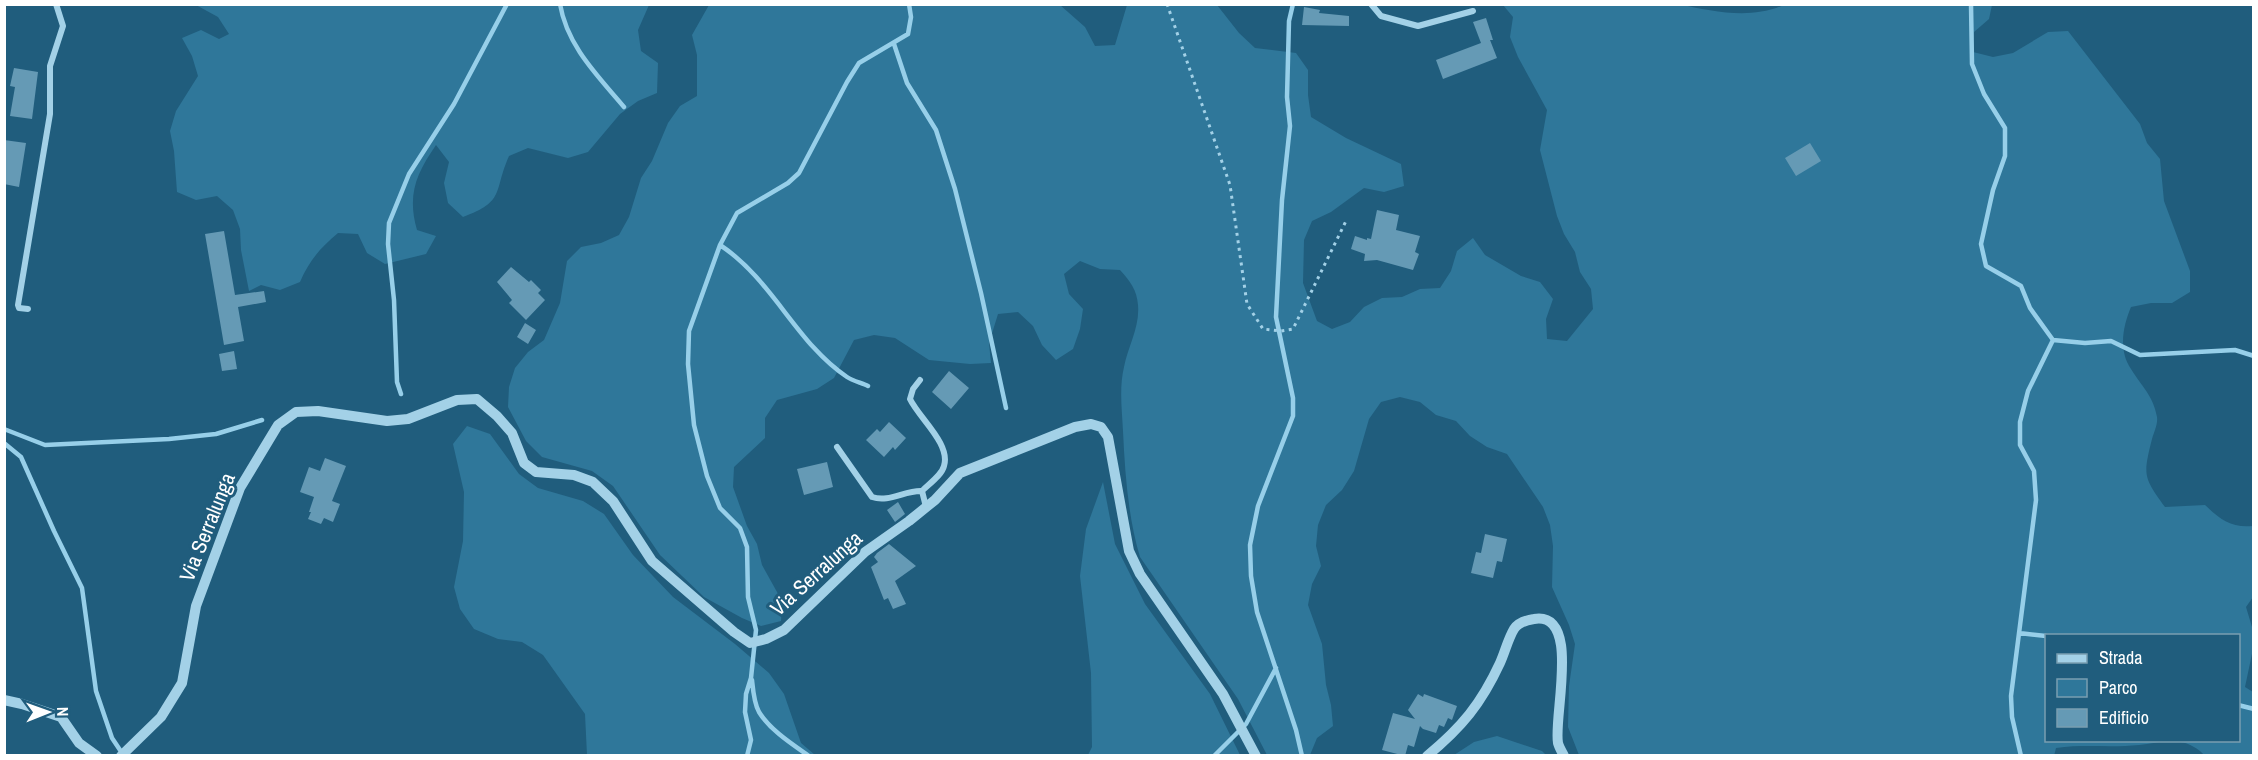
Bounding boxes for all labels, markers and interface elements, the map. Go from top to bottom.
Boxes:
street label: Via Serralunga [172,468,242,586]
street label: Via Serralunga [764,524,869,622]
legend [2045,634,2240,742]
text: Strada [2099,645,2143,670]
text: Parco [2099,675,2138,700]
north arrow [18,682,78,742]
text: Edificio [2099,705,2149,730]
text: N [52,707,74,717]

